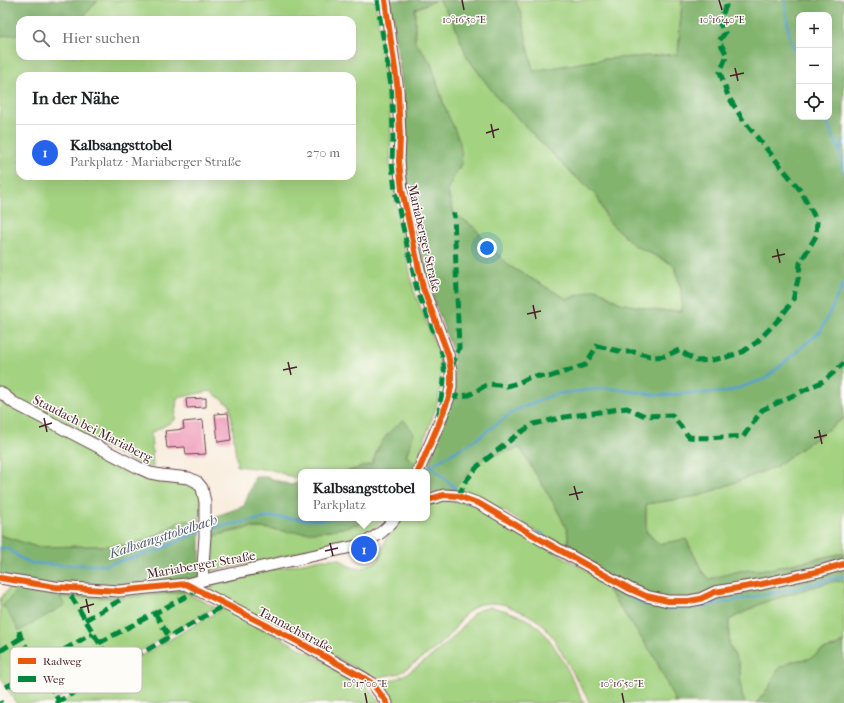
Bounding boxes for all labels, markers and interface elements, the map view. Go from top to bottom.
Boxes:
map controls [796,12,832,120]
button: + [796,12,832,48]
text: 10°16'50"E [442,14,486,26]
text: 10°16'40"E [699,14,745,26]
search box [16,16,356,60]
icon: search [30,27,52,49]
text: Hier suchen [62,29,140,47]
button: − [796,48,832,84]
button: locate [796,84,832,120]
text: In der Nähe [32,88,119,108]
text: Kalbsangsttobel [70,136,172,154]
text: 1 [43,145,47,160]
text: 270 m [306,145,340,160]
text: Parkplatz · Mariaberger Straße [70,154,241,169]
street label: Mariaberger Straße [405,183,444,294]
your location [477,238,497,258]
street label: Staudach bei Mariaberg [30,392,156,466]
popup [298,469,430,521]
text: Kalbsangsttobel [313,479,415,497]
text: Parkplatz [313,497,366,512]
water label: Kalbsangsttobelbach [106,511,219,562]
pin: 1 [351,534,377,564]
street label: Mariaberger Straße [146,547,257,581]
street label: Tannachstraße [256,603,336,656]
legend [10,647,142,693]
text: Radweg [43,655,82,668]
text: Weg [42,673,65,686]
text: 10°17'00"E [343,678,387,690]
text: 10°16'50"E [600,678,644,690]

